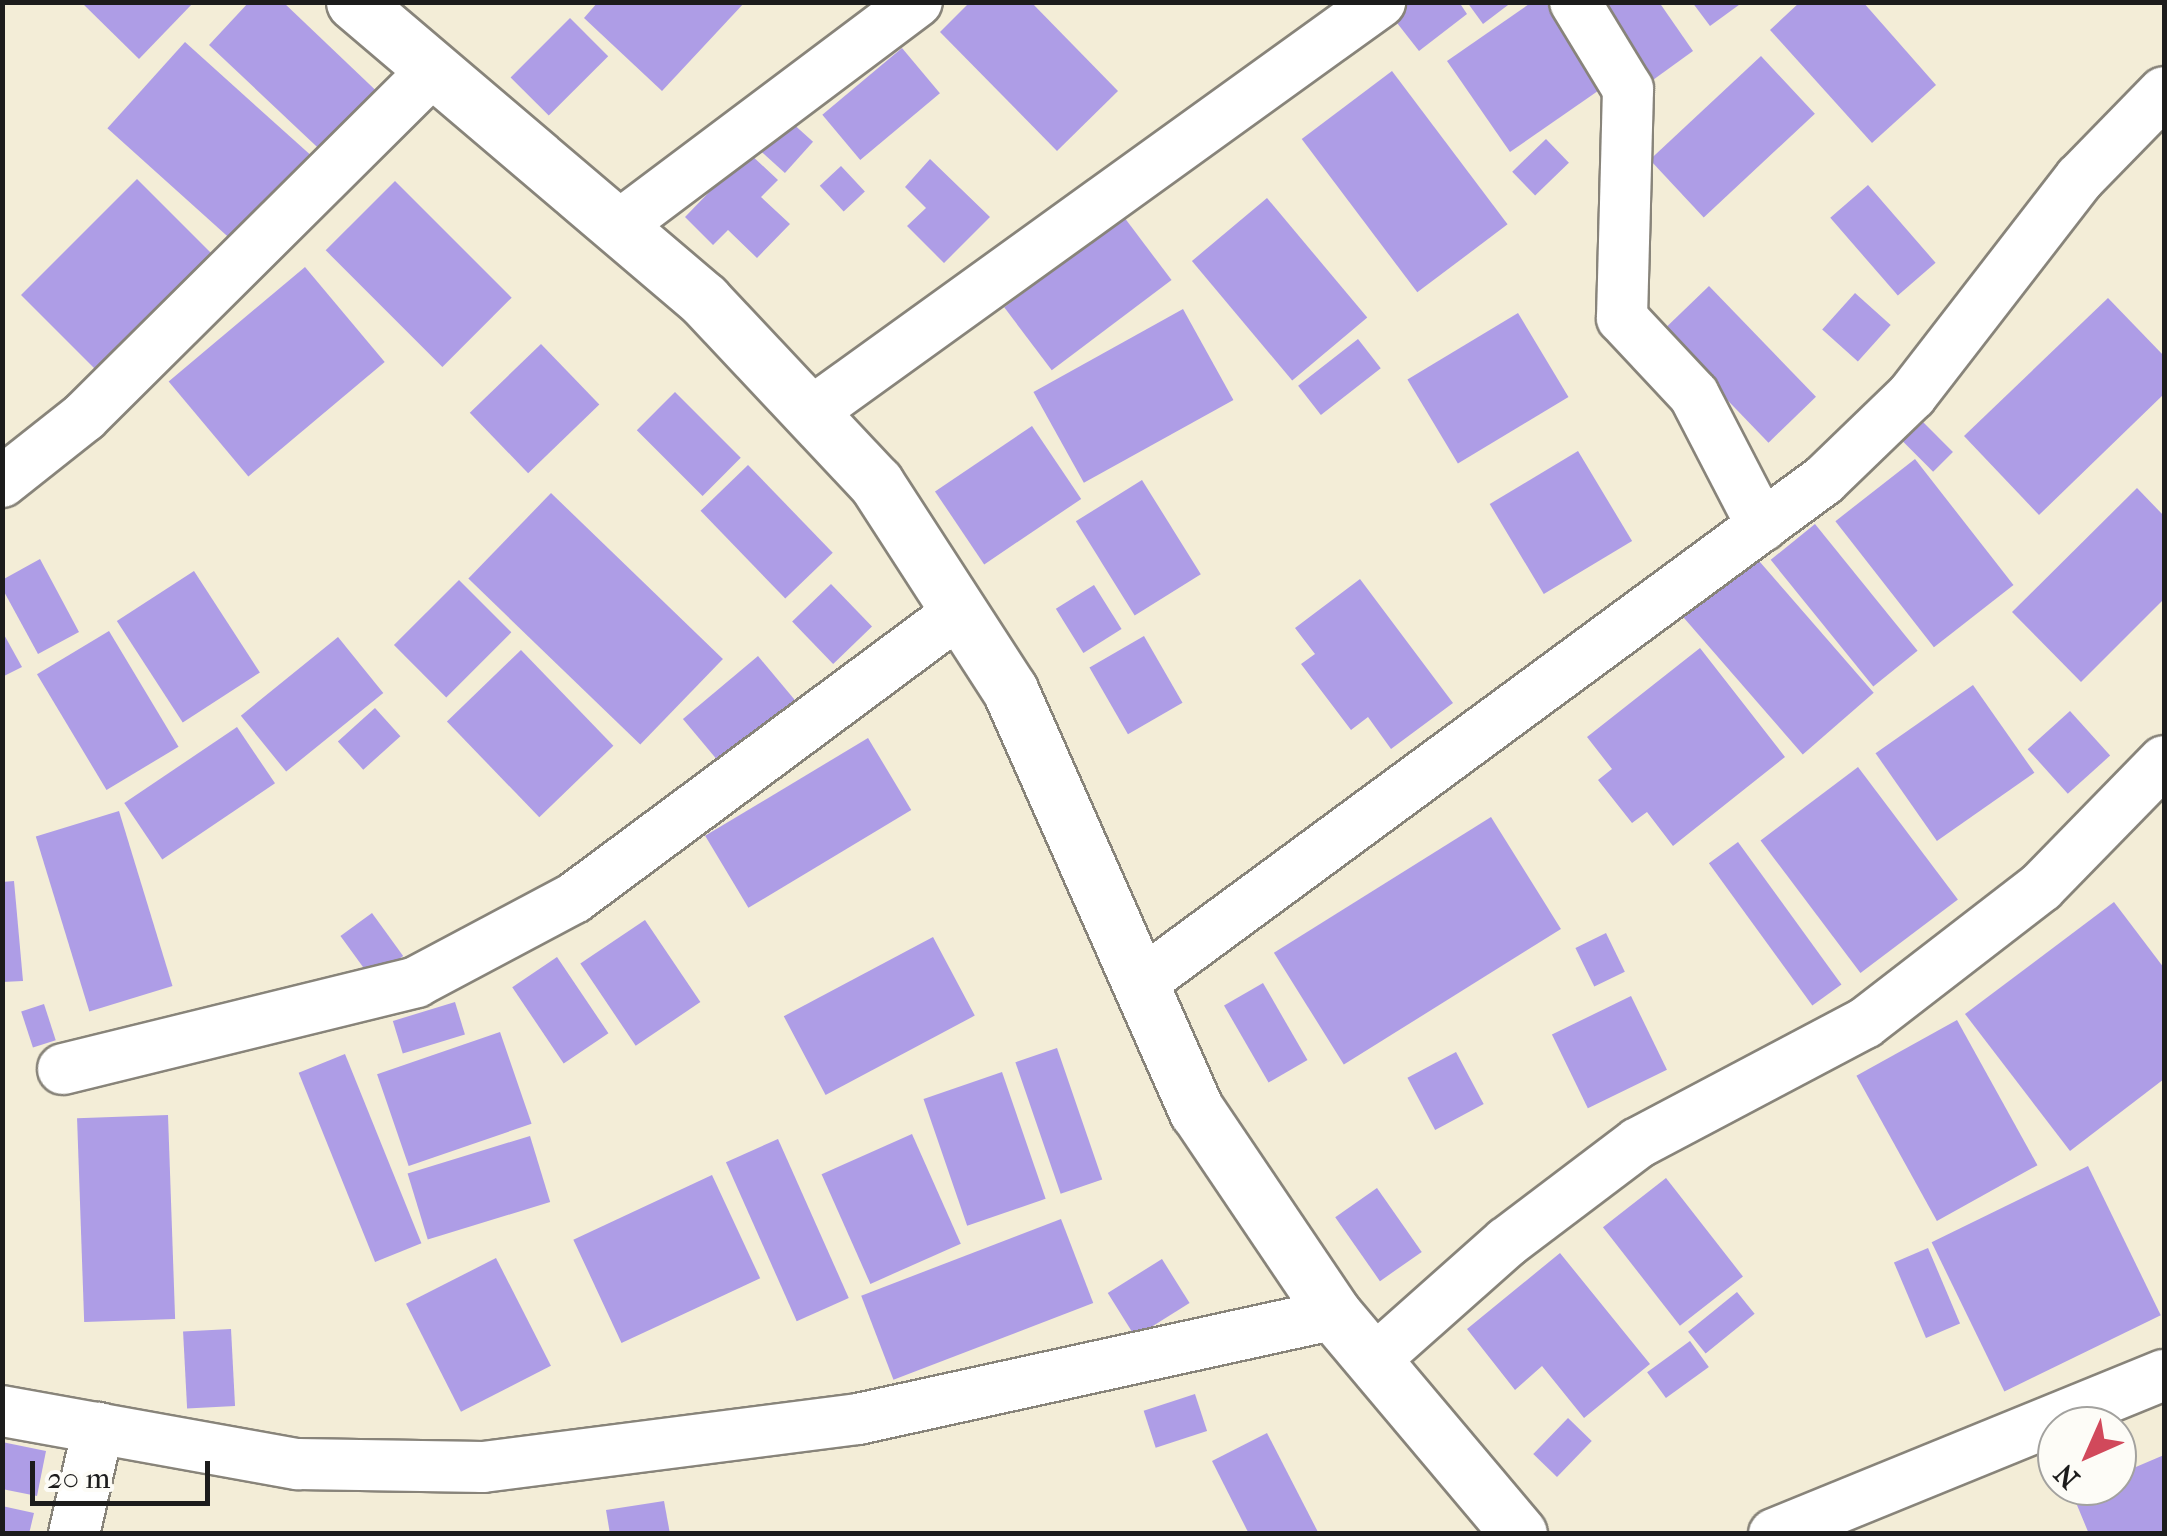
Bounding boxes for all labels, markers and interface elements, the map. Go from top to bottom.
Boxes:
north arrow [2037,1406,2137,1506]
scale bar [35,1441,215,1503]
text: N [2048,1457,2086,1495]
text: 20 m [47,1461,110,1496]

